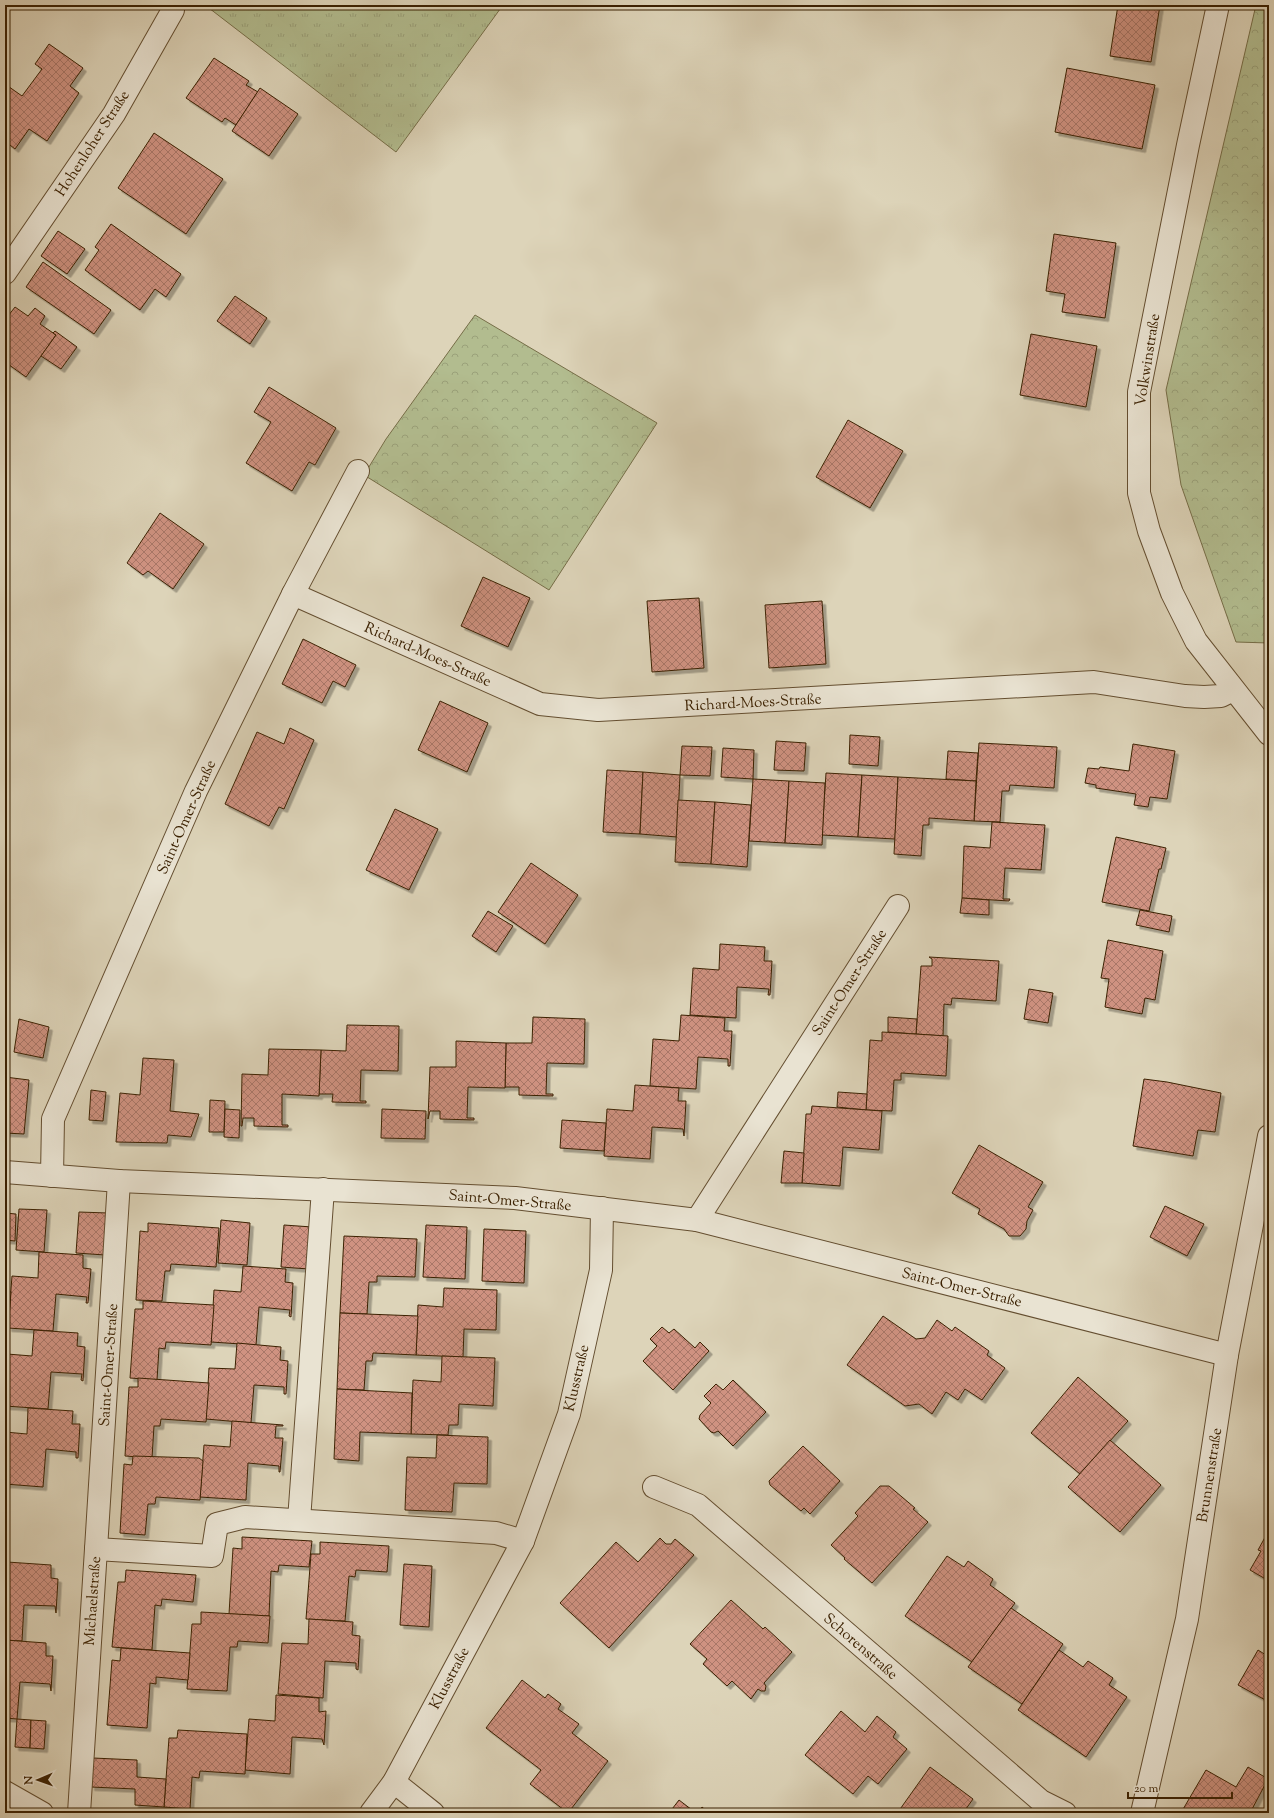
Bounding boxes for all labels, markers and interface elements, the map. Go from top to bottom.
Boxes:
street label: Hohenloher Straße [51,87,135,201]
street label: Volkwinstraße [1131,312,1166,408]
street label: Richard-Moes-Straße [360,618,494,693]
street label: Richard-Moes-Straße [684,689,822,718]
street label: Saint-Omer-Straße [153,757,222,878]
street label: Saint-Omer-Straße [808,925,893,1040]
street label: Saint-Omer-Straße [448,1186,572,1217]
street label: Saint-Omer-Straße [899,1263,1024,1314]
street label: Saint-Omer-Straße [95,1303,124,1427]
street label: Klusstraße [560,1343,595,1414]
street label: Brunnenstraße [1193,1426,1228,1524]
street label: Michaelstraße [80,1556,107,1647]
street label: Schorenstraße [818,1609,902,1685]
street label: Klusstraße [425,1644,476,1714]
north arrow [18,1760,58,1800]
scale bar [1128,1774,1232,1800]
text: N [21,1775,37,1786]
text: 20 m [1134,1780,1159,1798]

